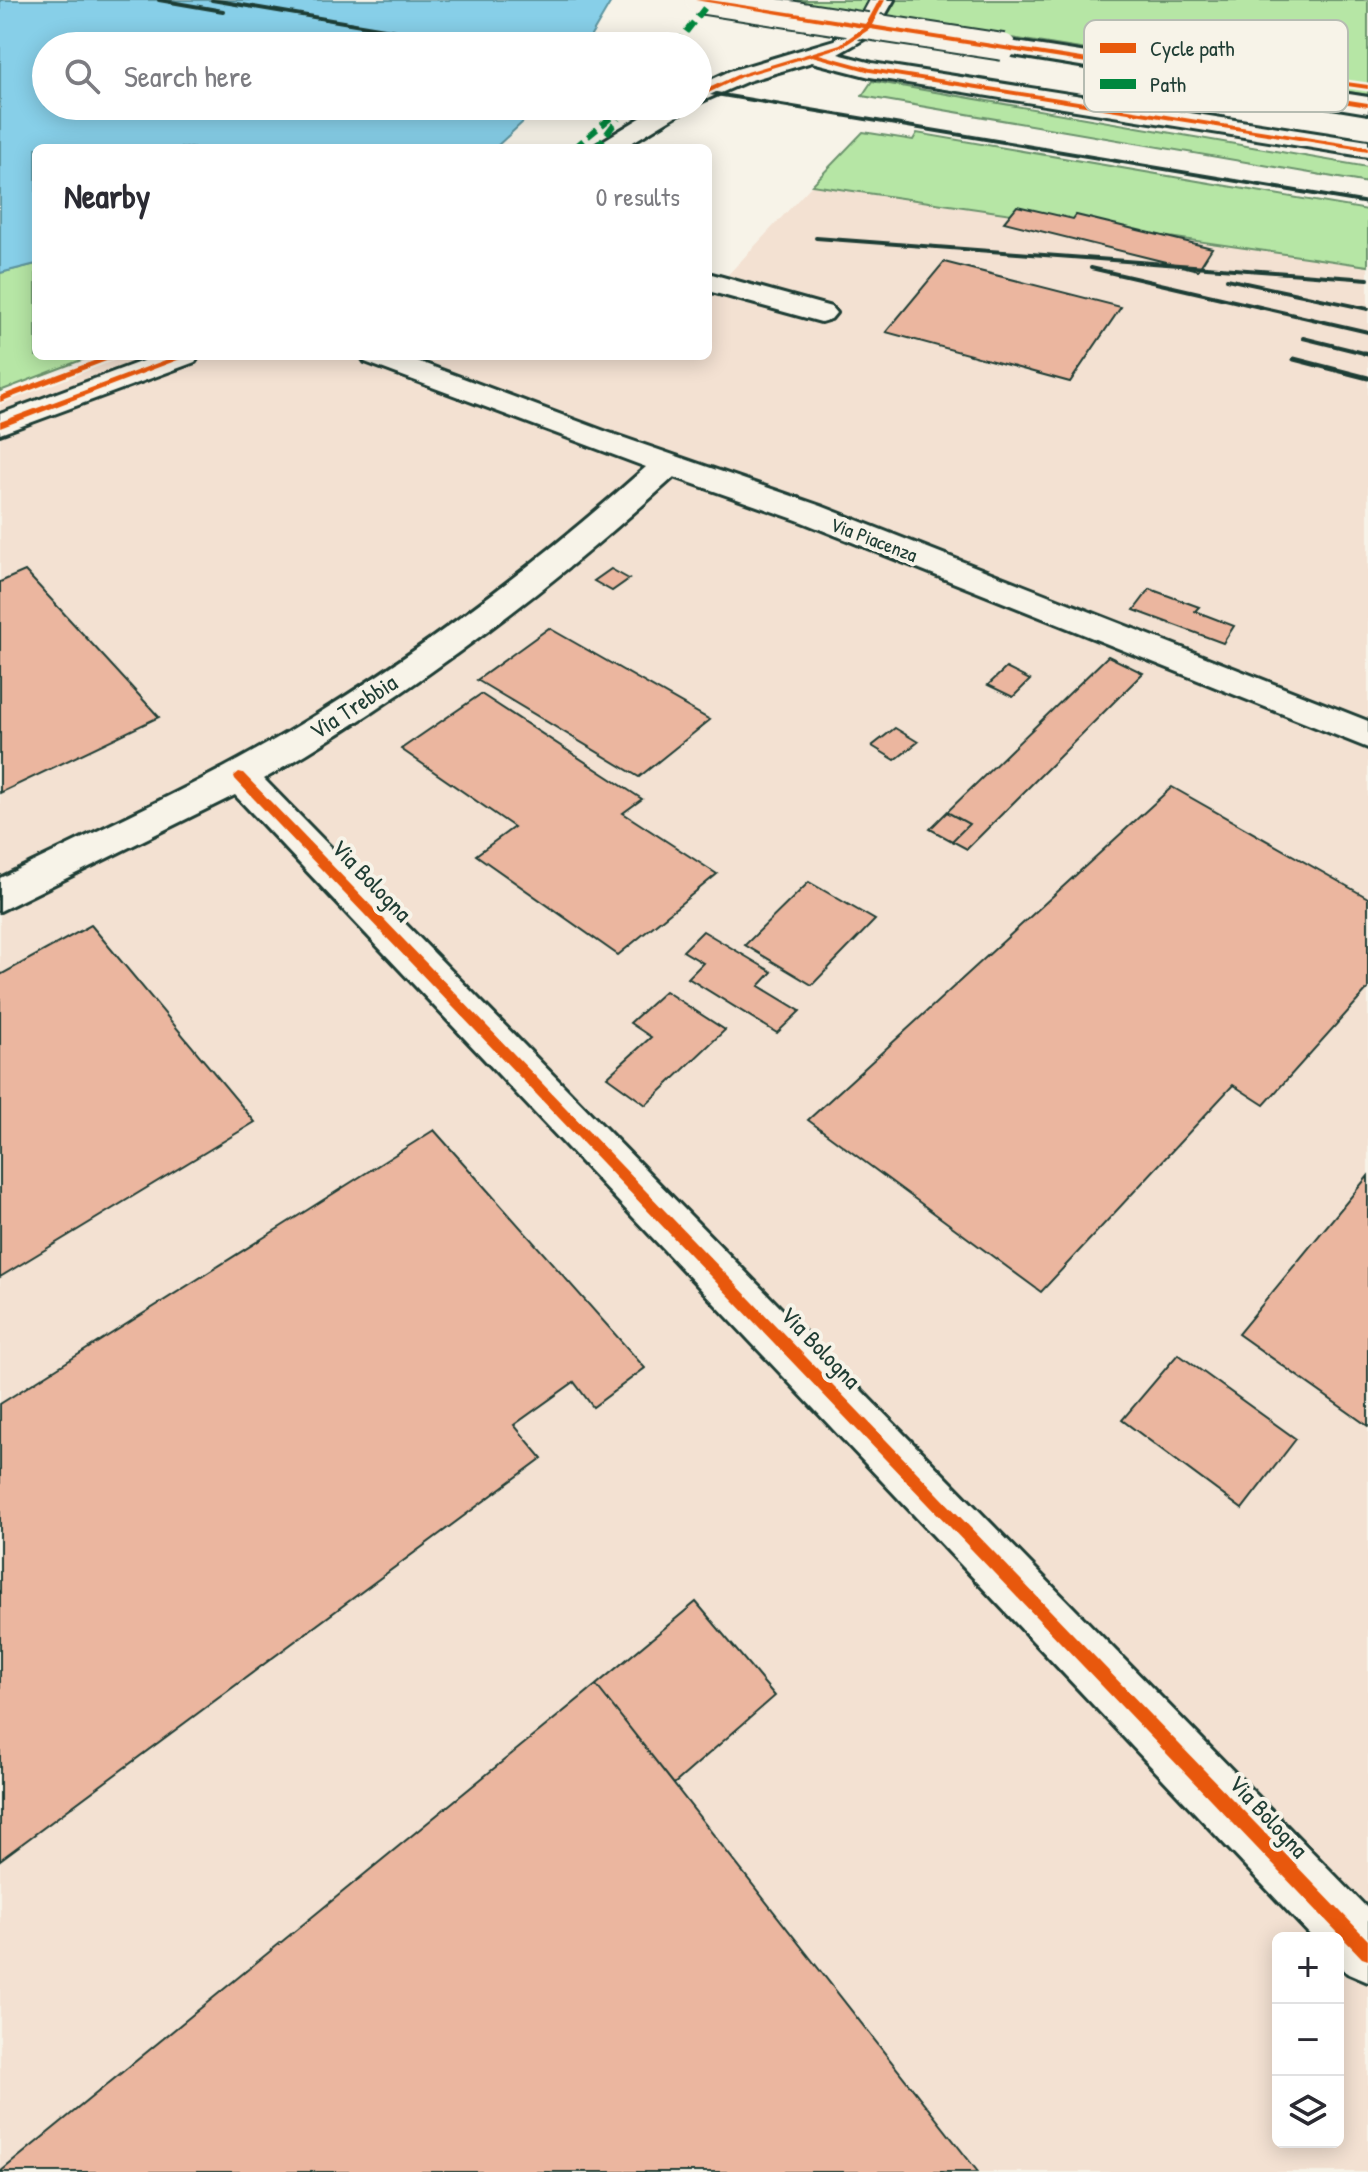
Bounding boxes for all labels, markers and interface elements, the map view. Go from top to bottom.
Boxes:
legend [1084,20,1348,112]
search box [32,32,712,120]
text: Cycle path [1150,33,1234,63]
icon: search [60,54,104,98]
text: Search here [124,56,252,96]
text: Path [1150,69,1186,99]
text: Nearby [64,173,150,219]
text: 0 results [596,179,680,214]
street label: Via Piacenza [827,510,922,568]
street label: Via Trebbia [303,666,403,746]
street label: Via Bologna [325,832,419,928]
street label: Via Bologna [774,1299,868,1395]
street label: Via Bologna [1222,1768,1316,1864]
map controls [1272,1932,1344,2148]
button: + [1272,1932,1344,2004]
button: − [1272,2004,1344,2076]
button: layers [1272,2076,1344,2148]

